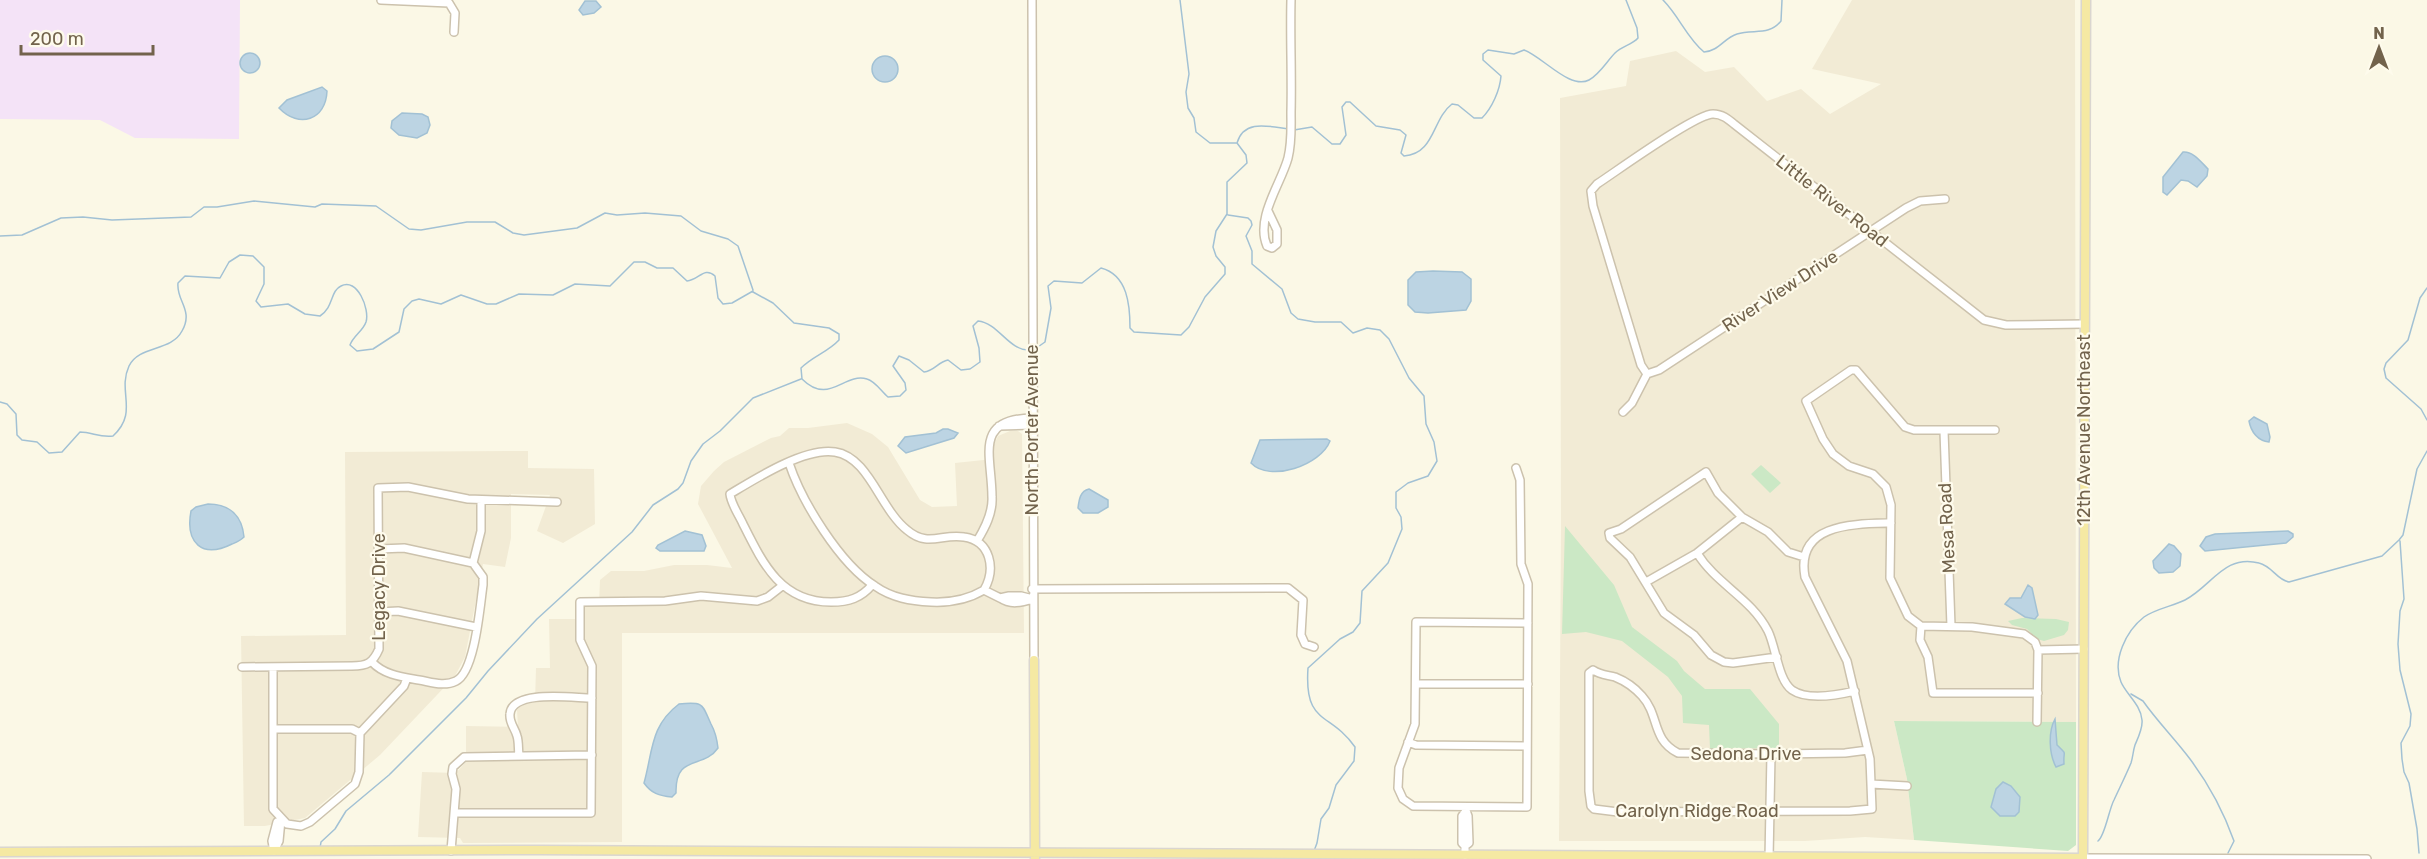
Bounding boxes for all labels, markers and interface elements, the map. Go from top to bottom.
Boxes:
scale bar [21,18,153,56]
north arrow [2349,18,2409,78]
text: N [2373,24,2385,43]
text: 200 m [30,28,84,50]
street label: Little River Road [1771,150,1893,252]
street label: River View Drive [1718,245,1842,337]
street label: 12th Avenue Northeast [2073,334,2095,526]
street label: North Porter Avenue [1021,344,1043,516]
street label: Mesa Road [1934,482,1960,574]
street label: Legacy Drive [368,533,390,641]
street label: Sedona Drive [1691,743,1801,765]
street label: Carolyn Ridge Road [1615,800,1779,822]

